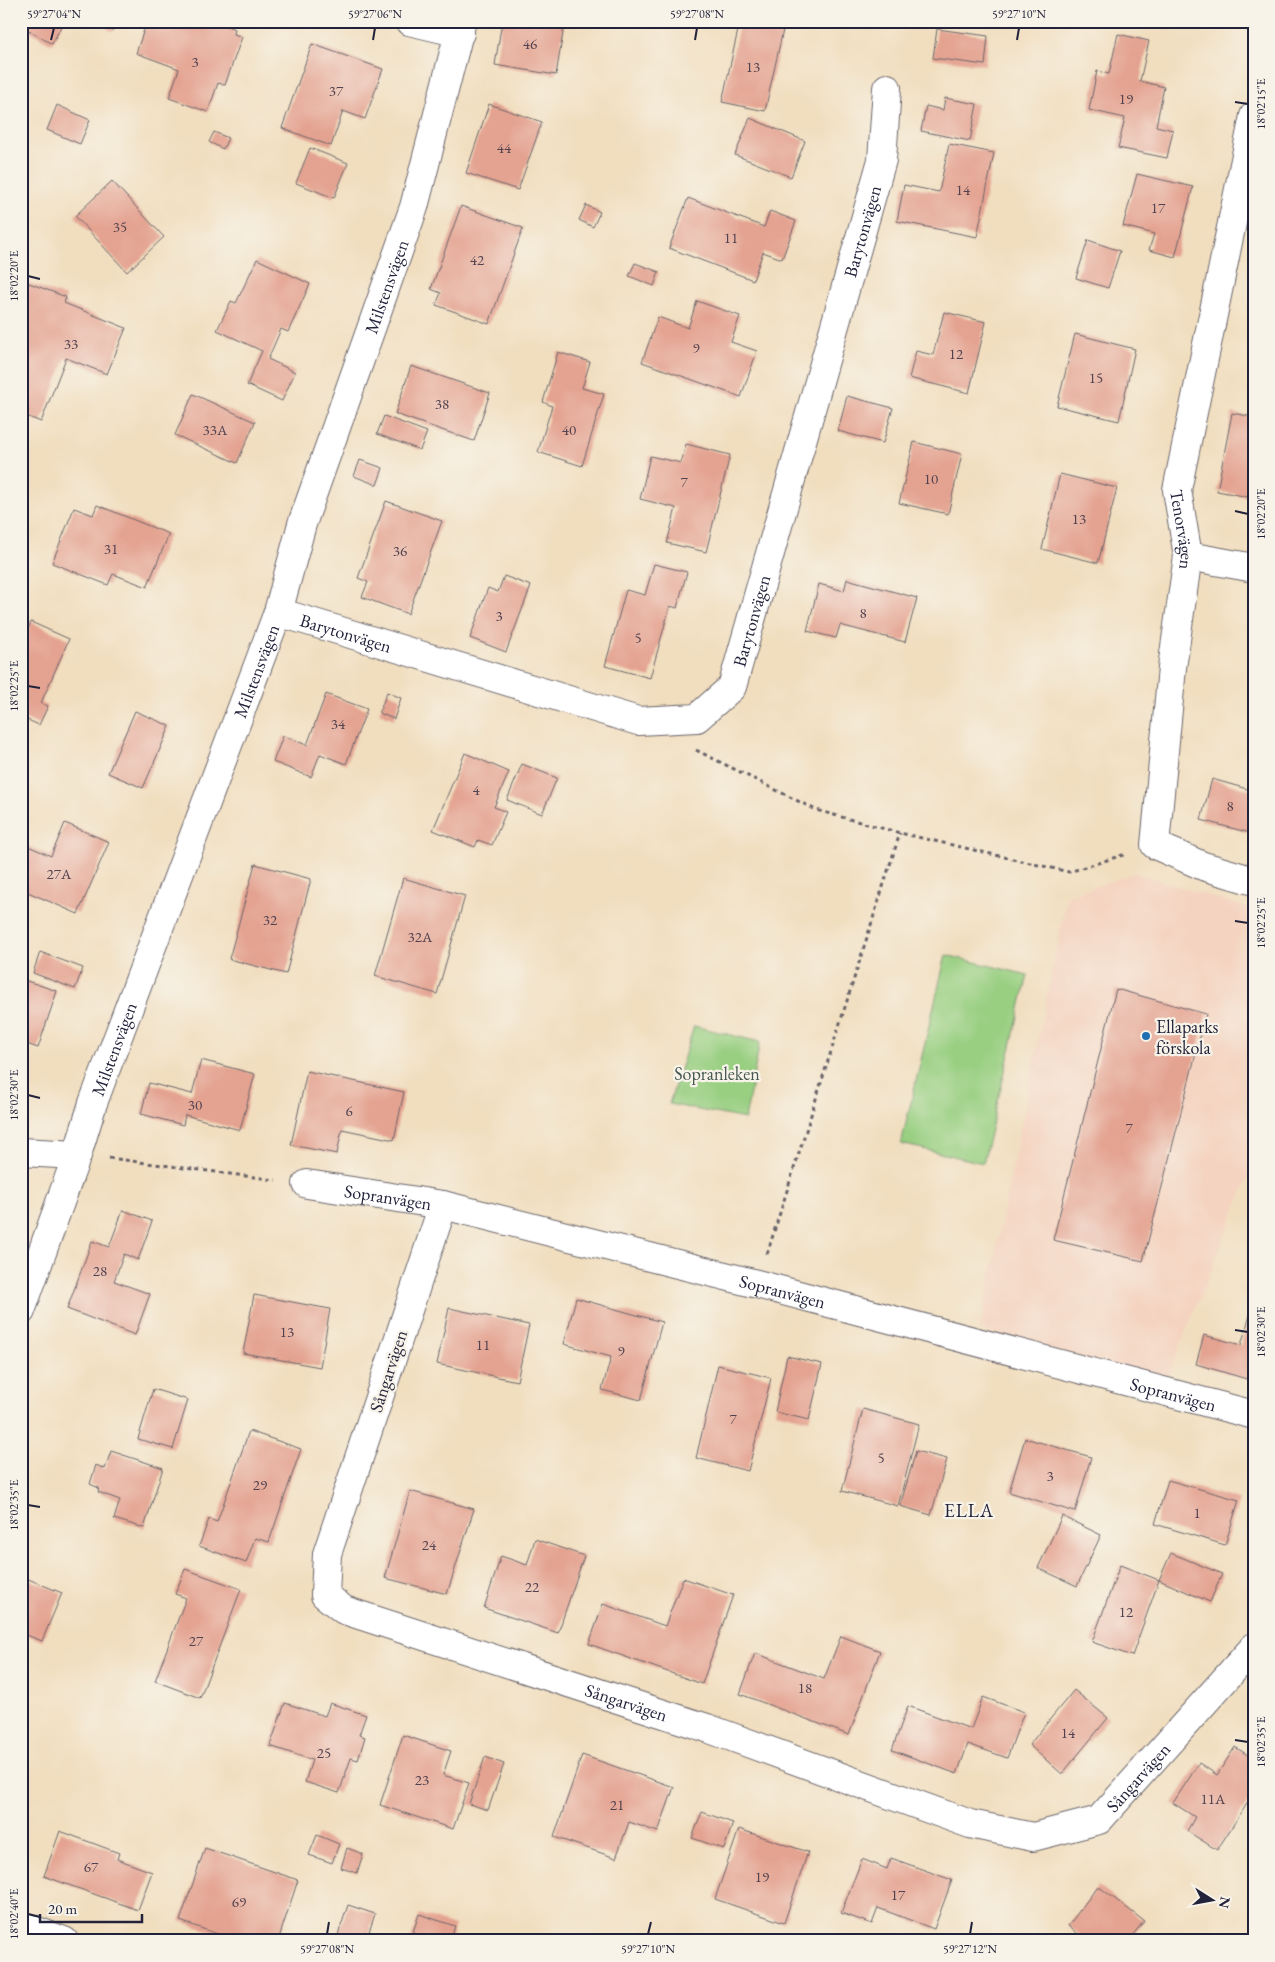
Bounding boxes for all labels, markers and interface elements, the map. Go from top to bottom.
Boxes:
text: 59°27'04"N [27,6,81,22]
text: 59°27'06"N [348,6,402,22]
text: 59°27'08"N [670,6,724,22]
text: 59°27'10"N [992,6,1046,22]
house number: 46 [523,34,537,53]
house number: 3 [191,52,199,71]
house number: 13 [746,57,760,76]
text: 18°02'15"E [1253,78,1269,130]
house number: 37 [329,81,344,100]
house number: 19 [1119,89,1133,108]
house number: 44 [497,138,512,157]
house number: 14 [956,180,971,199]
street label: Barytonvägen [838,182,886,280]
house number: 17 [1151,198,1166,217]
house number: 35 [113,217,127,236]
house number: 11 [724,228,738,247]
street label: Milstensvägen [359,236,413,337]
text: 18°02'20"E [6,250,22,302]
house number: 42 [470,250,485,269]
house number: 33 [64,334,78,353]
house number: 9 [692,338,700,357]
house number: 12 [949,344,964,363]
house number: 15 [1089,368,1103,387]
house number: 38 [435,394,449,413]
house number: 33A [203,420,228,439]
house number: 40 [562,420,576,439]
house number: 10 [924,469,938,488]
house number: 7 [680,472,688,491]
street label: Tenorvägen [1166,488,1200,572]
text: 18°02'20"E [1253,488,1269,540]
house number: 13 [1072,509,1086,528]
house number: 31 [104,539,118,558]
house number: 36 [393,541,407,560]
street label: Barytonvägen [727,572,775,669]
house number: 8 [859,603,867,622]
house number: 3 [495,606,503,625]
street label: Barytonvägen [297,608,395,657]
street label: Milstensvägen [228,620,284,721]
house number: 5 [634,628,642,647]
text: 18°02'25"E [6,660,22,712]
house number: 34 [331,714,346,733]
house number: 4 [472,780,480,799]
house number: 8 [1226,796,1234,815]
house number: 27A [47,864,72,883]
text: 18°02'25"E [1253,897,1269,949]
house number: 32 [263,910,278,929]
house number: 32A [408,927,433,946]
street label: Milstensvägen [85,998,142,1099]
place label: Ellaparks förskola [1156,1015,1219,1059]
marker: Ellaparks förskola [1140,1030,1152,1042]
park label: Sopranleken [674,1062,760,1085]
text: 18°02'30"E [6,1069,22,1121]
house number: 30 [188,1095,202,1114]
house number: 6 [345,1101,353,1120]
house number: 7 [1125,1118,1133,1137]
street label: Sopranvägen [343,1178,434,1215]
house number: 28 [93,1261,107,1280]
street label: Sopranvägen [737,1269,829,1313]
text: 18°02'30"E [1253,1306,1269,1358]
house number: 13 [280,1322,294,1341]
street label: Sångarvägen [364,1326,412,1415]
house number: 11 [476,1335,490,1354]
house number: 9 [617,1341,625,1360]
street label: Sopranvägen [1128,1371,1219,1416]
house number: 7 [729,1409,737,1428]
house number: 5 [877,1448,885,1467]
house number: 3 [1046,1466,1054,1485]
house number: 29 [253,1475,267,1494]
text: 18°02'35"E [6,1479,22,1531]
district label: ELLA [944,1498,994,1523]
house number: 1 [1193,1503,1201,1522]
house number: 24 [422,1535,437,1554]
house number: 22 [525,1577,540,1596]
house number: 12 [1119,1602,1134,1621]
house number: 27 [189,1631,204,1650]
street label: Sångarvägen [582,1678,671,1726]
house number: 18 [798,1678,812,1697]
text: 18°02'35"E [1253,1716,1269,1768]
house number: 14 [1061,1723,1076,1742]
street label: Sångarvägen [1101,1737,1175,1816]
house number: 25 [317,1743,331,1762]
house number: 23 [415,1770,429,1789]
house number: 11A [1201,1789,1226,1808]
house number: 21 [610,1795,624,1814]
house number: 67 [84,1857,99,1876]
house number: 19 [755,1867,769,1886]
north arrow [1188,1874,1238,1924]
house number: 17 [891,1885,906,1904]
text: 18°02'40"E [6,1888,22,1940]
scale bar [40,1892,142,1924]
house number: 69 [232,1892,246,1911]
text: N [1215,1895,1235,1910]
text: 20 m [48,1899,77,1918]
text: 59°27'08"N [300,1941,354,1957]
text: 59°27'10"N [621,1941,675,1957]
text: 59°27'12"N [943,1941,997,1957]

